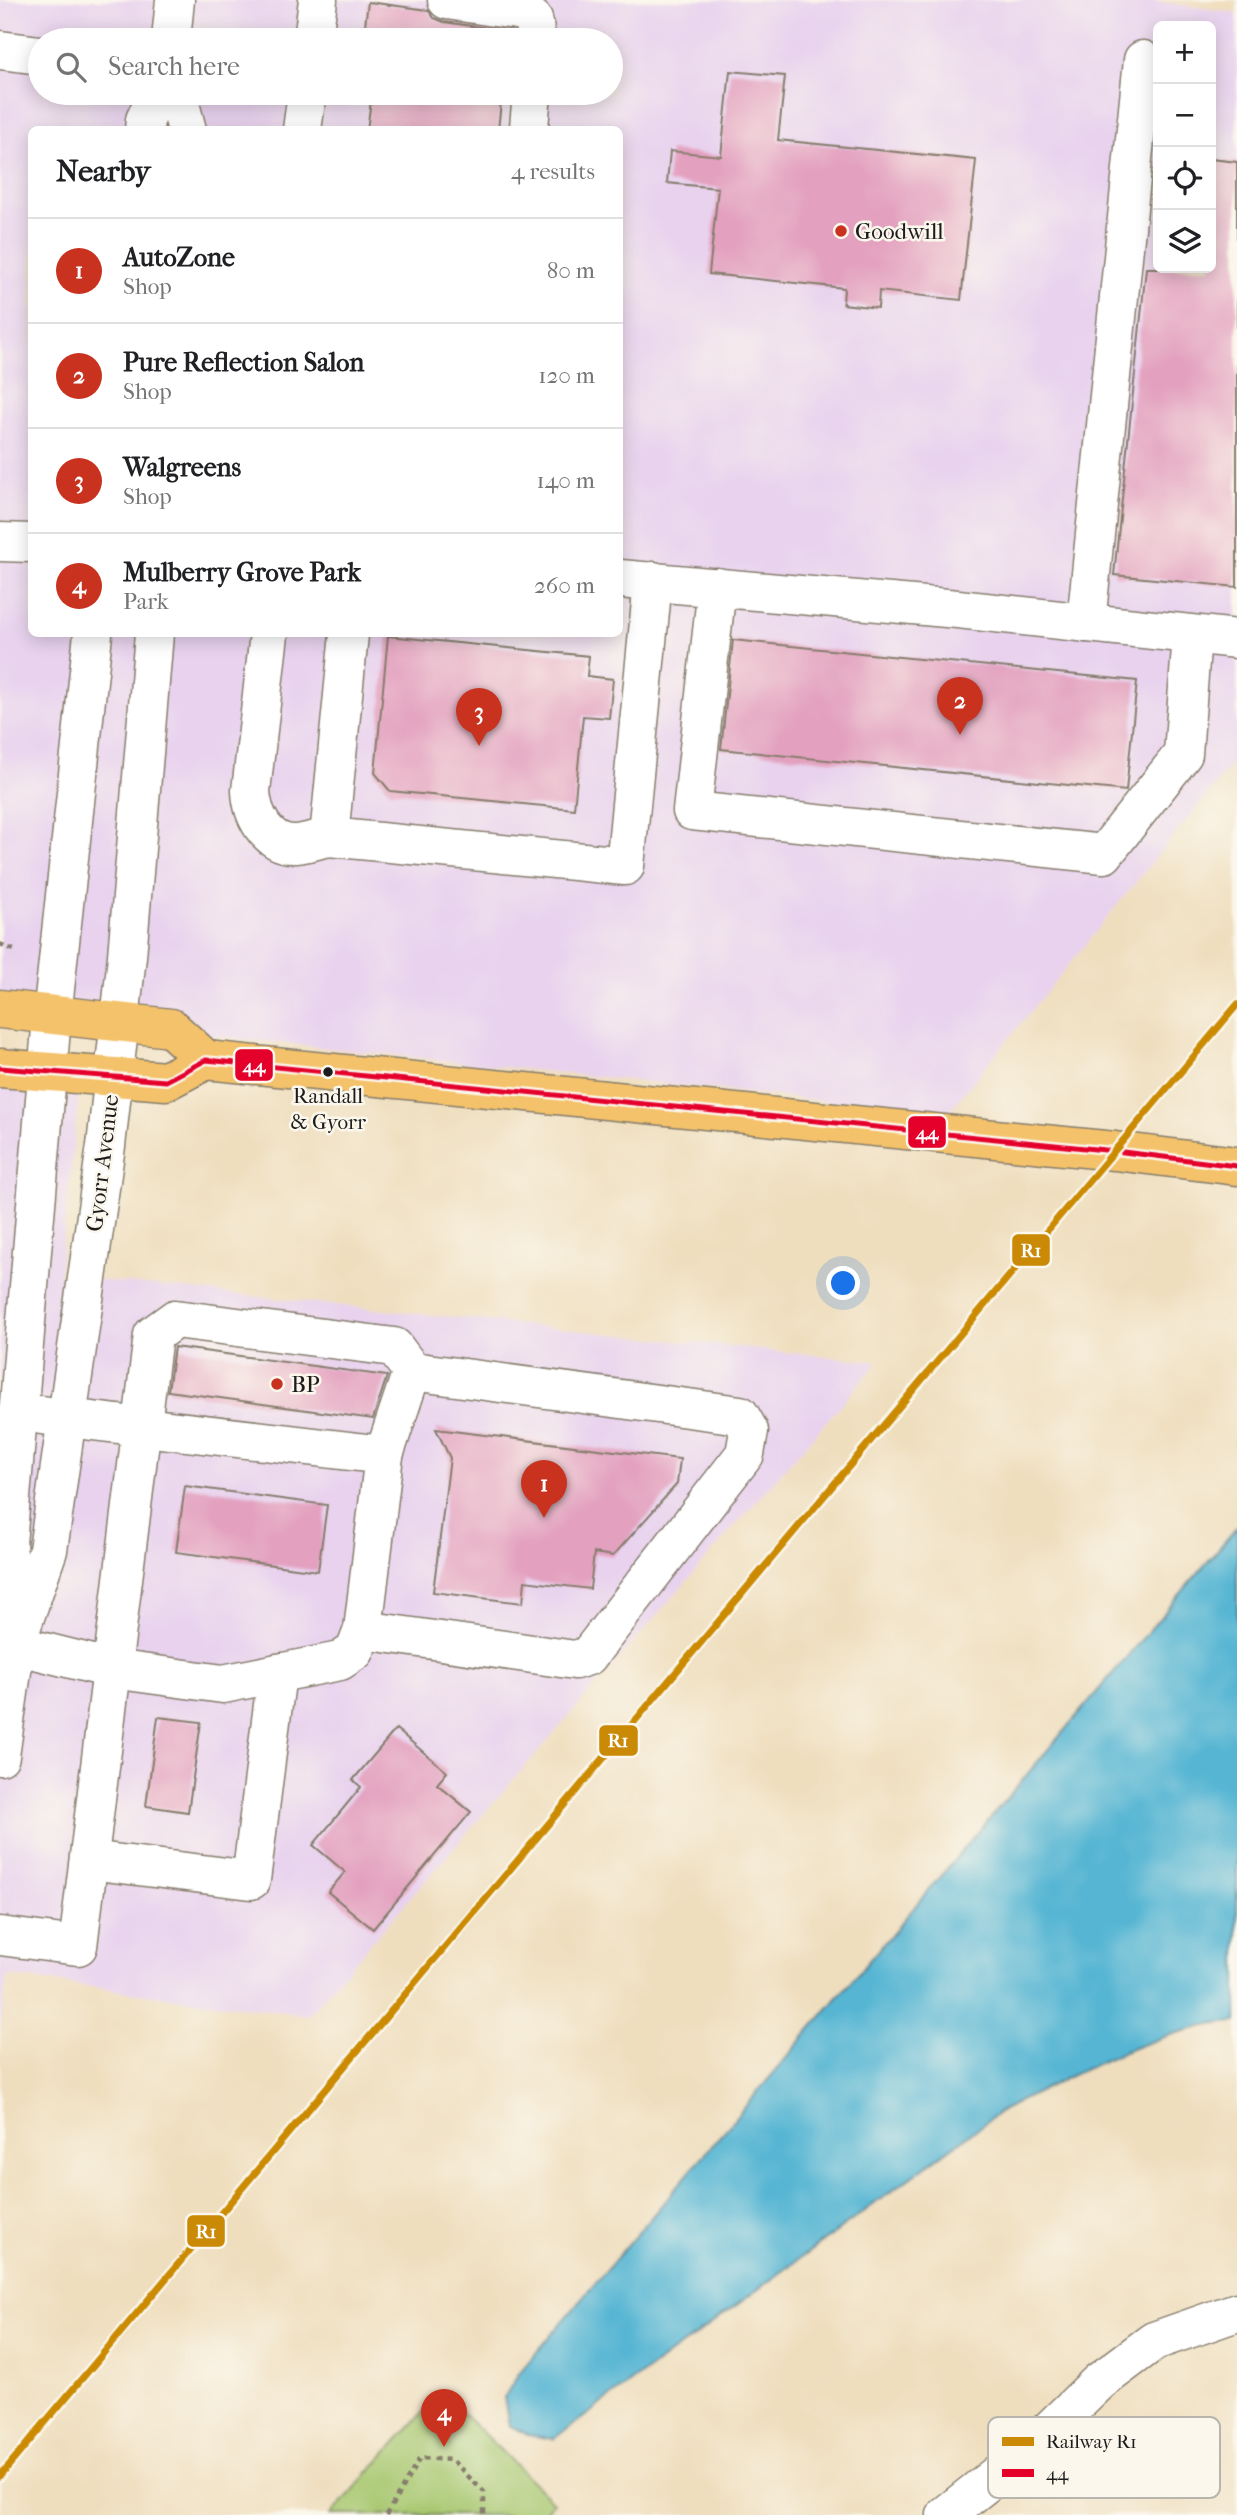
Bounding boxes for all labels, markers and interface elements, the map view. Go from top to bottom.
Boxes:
map controls [1153,21,1216,273]
button: + [1153,21,1216,84]
search box [28,28,623,105]
icon: search [52,48,90,86]
text: Search here [108,51,240,82]
button: − [1153,84,1216,147]
button: locate [1153,147,1216,210]
text: Nearby [56,154,151,189]
text: 4 results [511,158,595,185]
button: layers [1153,210,1216,273]
place label: Goodwill [855,218,944,245]
marker: Goodwill [833,223,849,239]
text: AutoZone [123,242,235,273]
text: 1 [75,257,83,284]
text: 80 m [547,257,595,284]
text: Shop [123,273,172,300]
text: Pure Reflection Salon [123,347,364,378]
text: 2 [73,362,85,389]
text: 120 m [538,362,595,389]
text: Shop [123,378,172,405]
text: Walgreens [123,452,241,483]
text: 3 [74,467,84,494]
text: 140 m [536,467,595,494]
text: Shop [123,483,172,510]
text: Mulberry Grove Park [123,557,361,588]
text: 4 [72,572,86,599]
text: 260 m [534,572,595,599]
text: Park [123,588,169,615]
pin: 2 [937,677,983,735]
pin: 3 [456,688,502,746]
line badge: 44 [234,1048,274,1082]
text: 44 [242,1055,266,1077]
marker: Randall & Gyorr [321,1065,335,1079]
place label: Randall & Gyorr [290,1084,366,1134]
street label: Gyorr Avenue [81,1093,124,1233]
line badge: 44 [907,1115,947,1149]
text: 44 [915,1122,939,1144]
line badge: R1 [1011,1233,1051,1267]
text: R1 [1021,1240,1041,1262]
your location [826,1266,860,1300]
place label: BP [291,1371,320,1398]
marker: BP [269,1376,285,1392]
pin: 1 [521,1460,567,1518]
line badge: R1 [598,1724,639,1757]
text: R1 [608,1730,628,1752]
line badge: R1 [186,2214,226,2248]
text: R1 [196,2221,216,2243]
pin: 4 [421,2389,467,2447]
legend [988,2417,1220,2498]
text: Railway R1 [1046,2431,1137,2453]
text: 44 [1046,2463,1069,2485]

